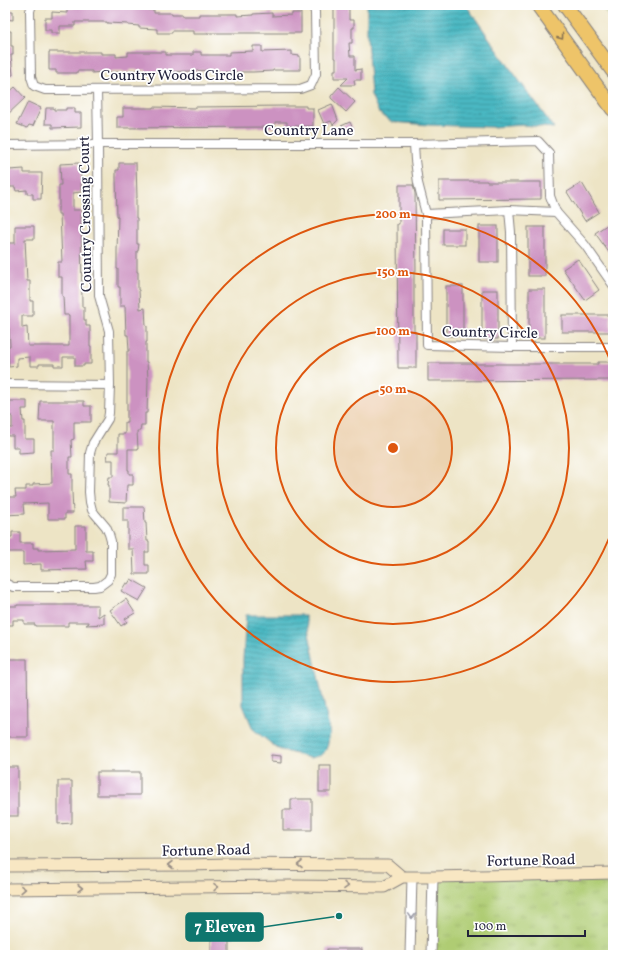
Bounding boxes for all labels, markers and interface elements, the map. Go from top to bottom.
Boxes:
one-way arrow [556,32,563,39]
street label: Country Woods Circle [100,66,244,87]
street label: Country Lane [264,121,354,142]
street label: Country Crossing Court [75,136,98,292]
text: 200 m [375,207,411,223]
text: 150 m [377,265,409,281]
street label: Country Circle [442,322,538,345]
text: 100 m [376,324,410,340]
text: 50 m [379,382,407,398]
centre of rings [386,441,400,455]
street label: Fortune Road [162,840,250,863]
street label: Fortune Road [487,850,575,873]
one-way arrow [297,860,303,868]
one-way arrow [168,861,174,870]
one-way arrow [343,882,349,890]
one-way arrow [213,883,219,891]
one-way arrow [77,884,83,892]
one-way arrow [20,885,26,893]
scale bar [468,912,585,938]
callout: 7 Eleven [186,913,263,941]
one-way arrow [407,913,416,919]
text: 7 Eleven [194,917,256,939]
text: 100 m [474,919,507,935]

